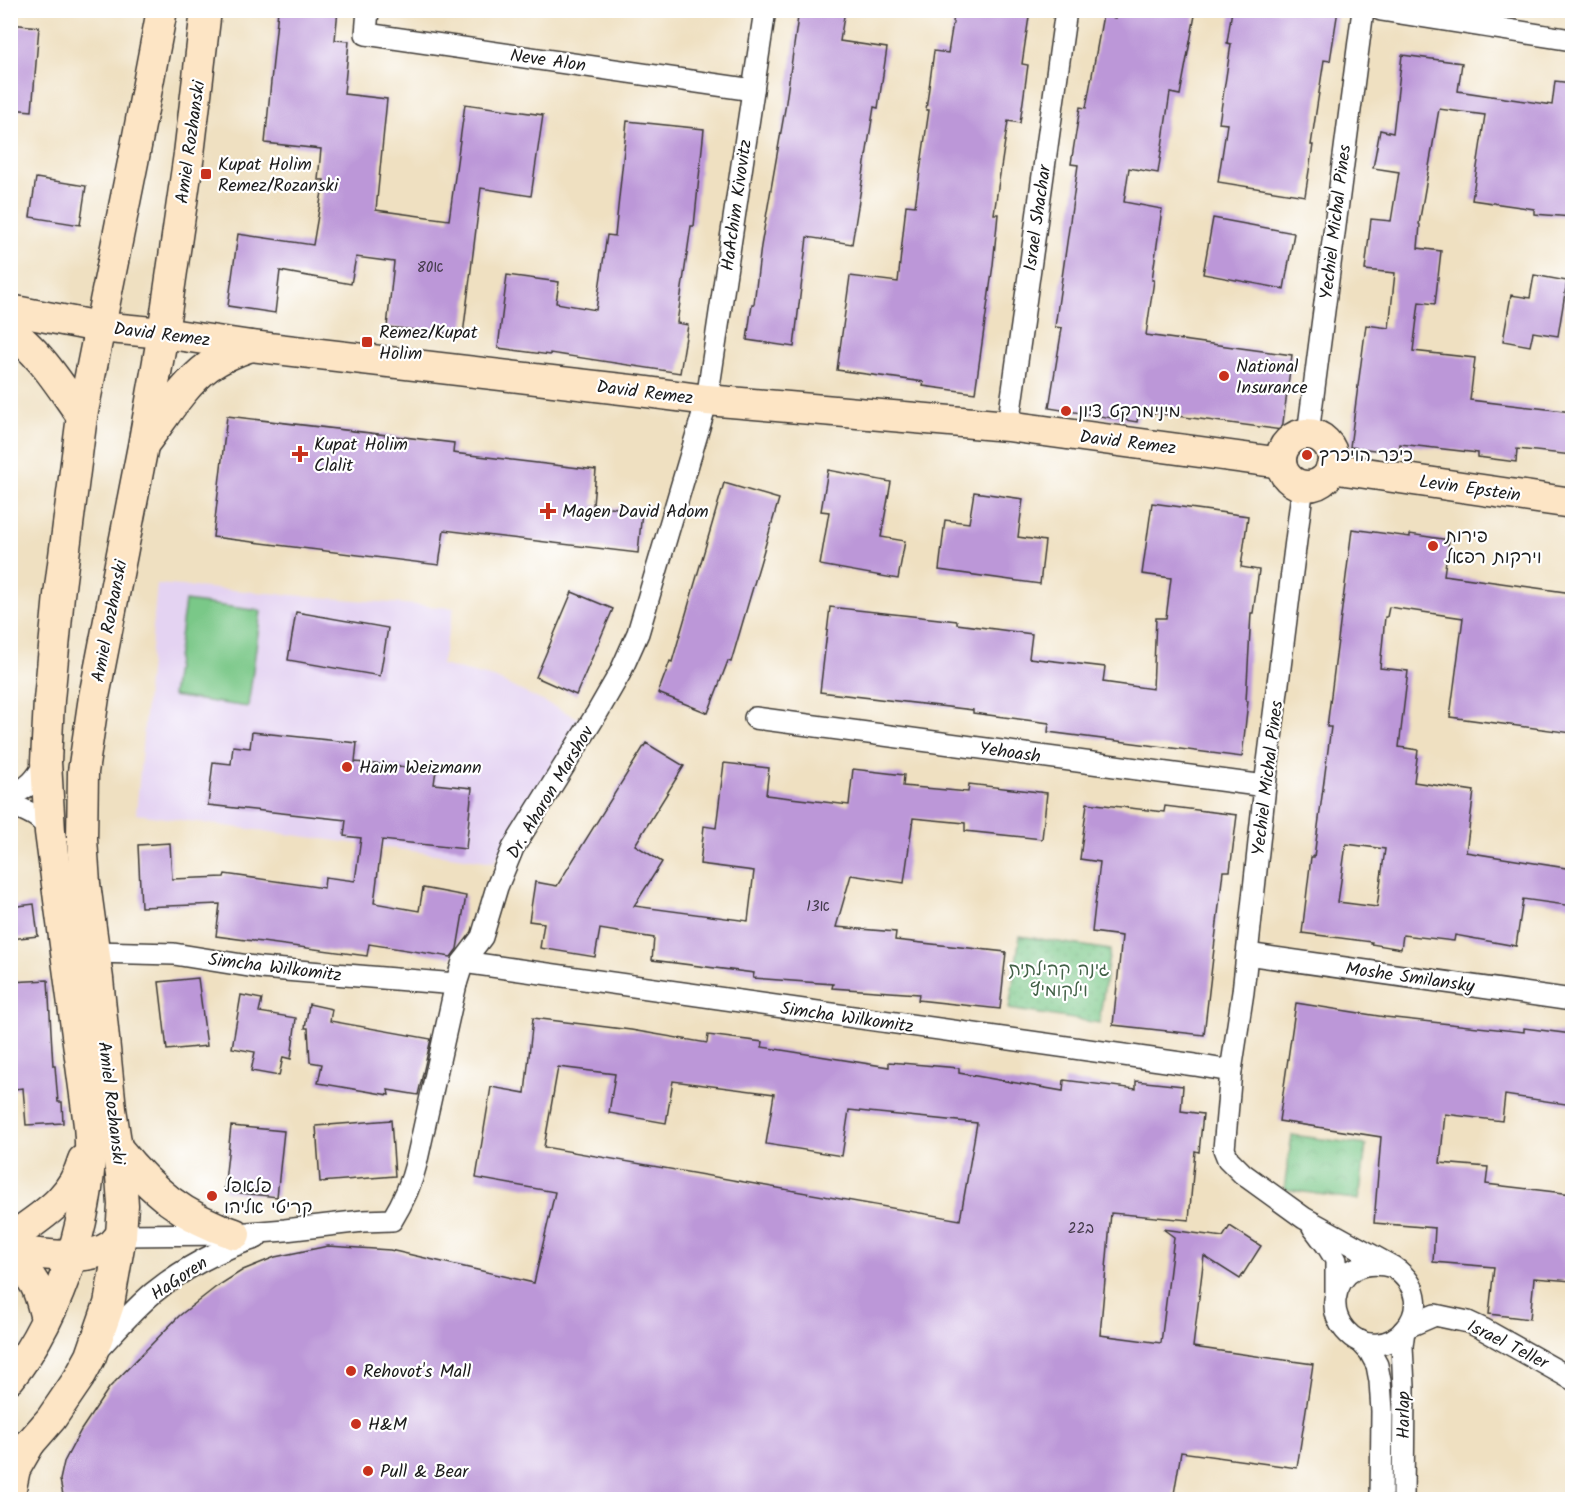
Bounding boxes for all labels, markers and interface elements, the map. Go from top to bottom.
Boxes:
street label: Neve Alon [508,42,588,81]
street label: Amiel Rozhanski [169,78,215,206]
street label: HaAchim Kivovitz [714,138,761,273]
street label: Yechiel Michal Pines [1313,143,1360,301]
place label: Kupat Holim Remez/Rozanski [218,151,339,201]
street label: Israel Shachar [1017,162,1060,273]
marker: Kupat Holim Remez/Rozanski [199,167,213,181]
house number: 80א [417,256,443,280]
street label: David Remez [112,315,212,356]
place label: Remez/Kupat Holim [379,319,479,369]
marker: Remez/Kupat Holim [360,335,374,349]
place label: National Insurance [1236,353,1308,403]
marker: National Insurance [1217,369,1231,383]
street label: David Remez [595,373,695,414]
place label: מינימרקט ציון [1078,398,1181,427]
marker: מינימרקט ציון [1059,404,1073,418]
street label: David Remez [1078,423,1178,464]
place label: Kupat Holim Clalit [314,431,408,481]
place label: כיכר הויכרך [1319,442,1413,471]
marker: Kupat Holim Clalit [291,445,309,463]
marker: כיכר הויכרך [1300,448,1314,462]
street label: Levin Epstein [1417,468,1522,511]
place label: Magen David Adom [562,498,709,527]
marker: Magen David Adom [539,502,557,520]
place label: פירות וירקות רפאל [1444,523,1542,573]
marker: פירות וירקות רפאל [1426,539,1440,553]
street label: Amiel Rozhanski [84,557,137,685]
street label: Yechiel Michal Pines [1245,699,1292,857]
street label: Dr. Aharon Marshov [500,720,603,865]
street label: Yehoash [977,735,1043,772]
place label: Haim Weizmann [359,754,482,783]
marker: Haim Weizmann [340,760,354,774]
house number: 13א [806,895,830,919]
street label: Simcha Wilkomitz [206,946,343,991]
street label: Moshe Smilansky [1343,955,1477,1002]
park label: גינה קהילתית וילקומיץ [1008,956,1110,1006]
street label: Simcha Wilkomitz [778,995,915,1042]
street label: Amiel Rozhanski [89,1040,133,1167]
place label: פלאפל קריטי אליהו [224,1173,312,1223]
marker: פלאפל קריטי אליהו [205,1189,219,1203]
house number: 22ב [1068,1217,1094,1241]
street label: HaGoren [145,1250,214,1309]
street label: Israel Teller [1462,1312,1554,1379]
place label: Rehovot's Mall [363,1358,472,1387]
marker: Rehovot's Mall [344,1364,358,1378]
street label: Harlap [1390,1391,1419,1439]
place label: H&M [368,1411,408,1440]
marker: H&M [349,1417,363,1431]
place label: Pull & Bear [380,1458,469,1487]
marker: Pull & Bear [361,1464,375,1478]

